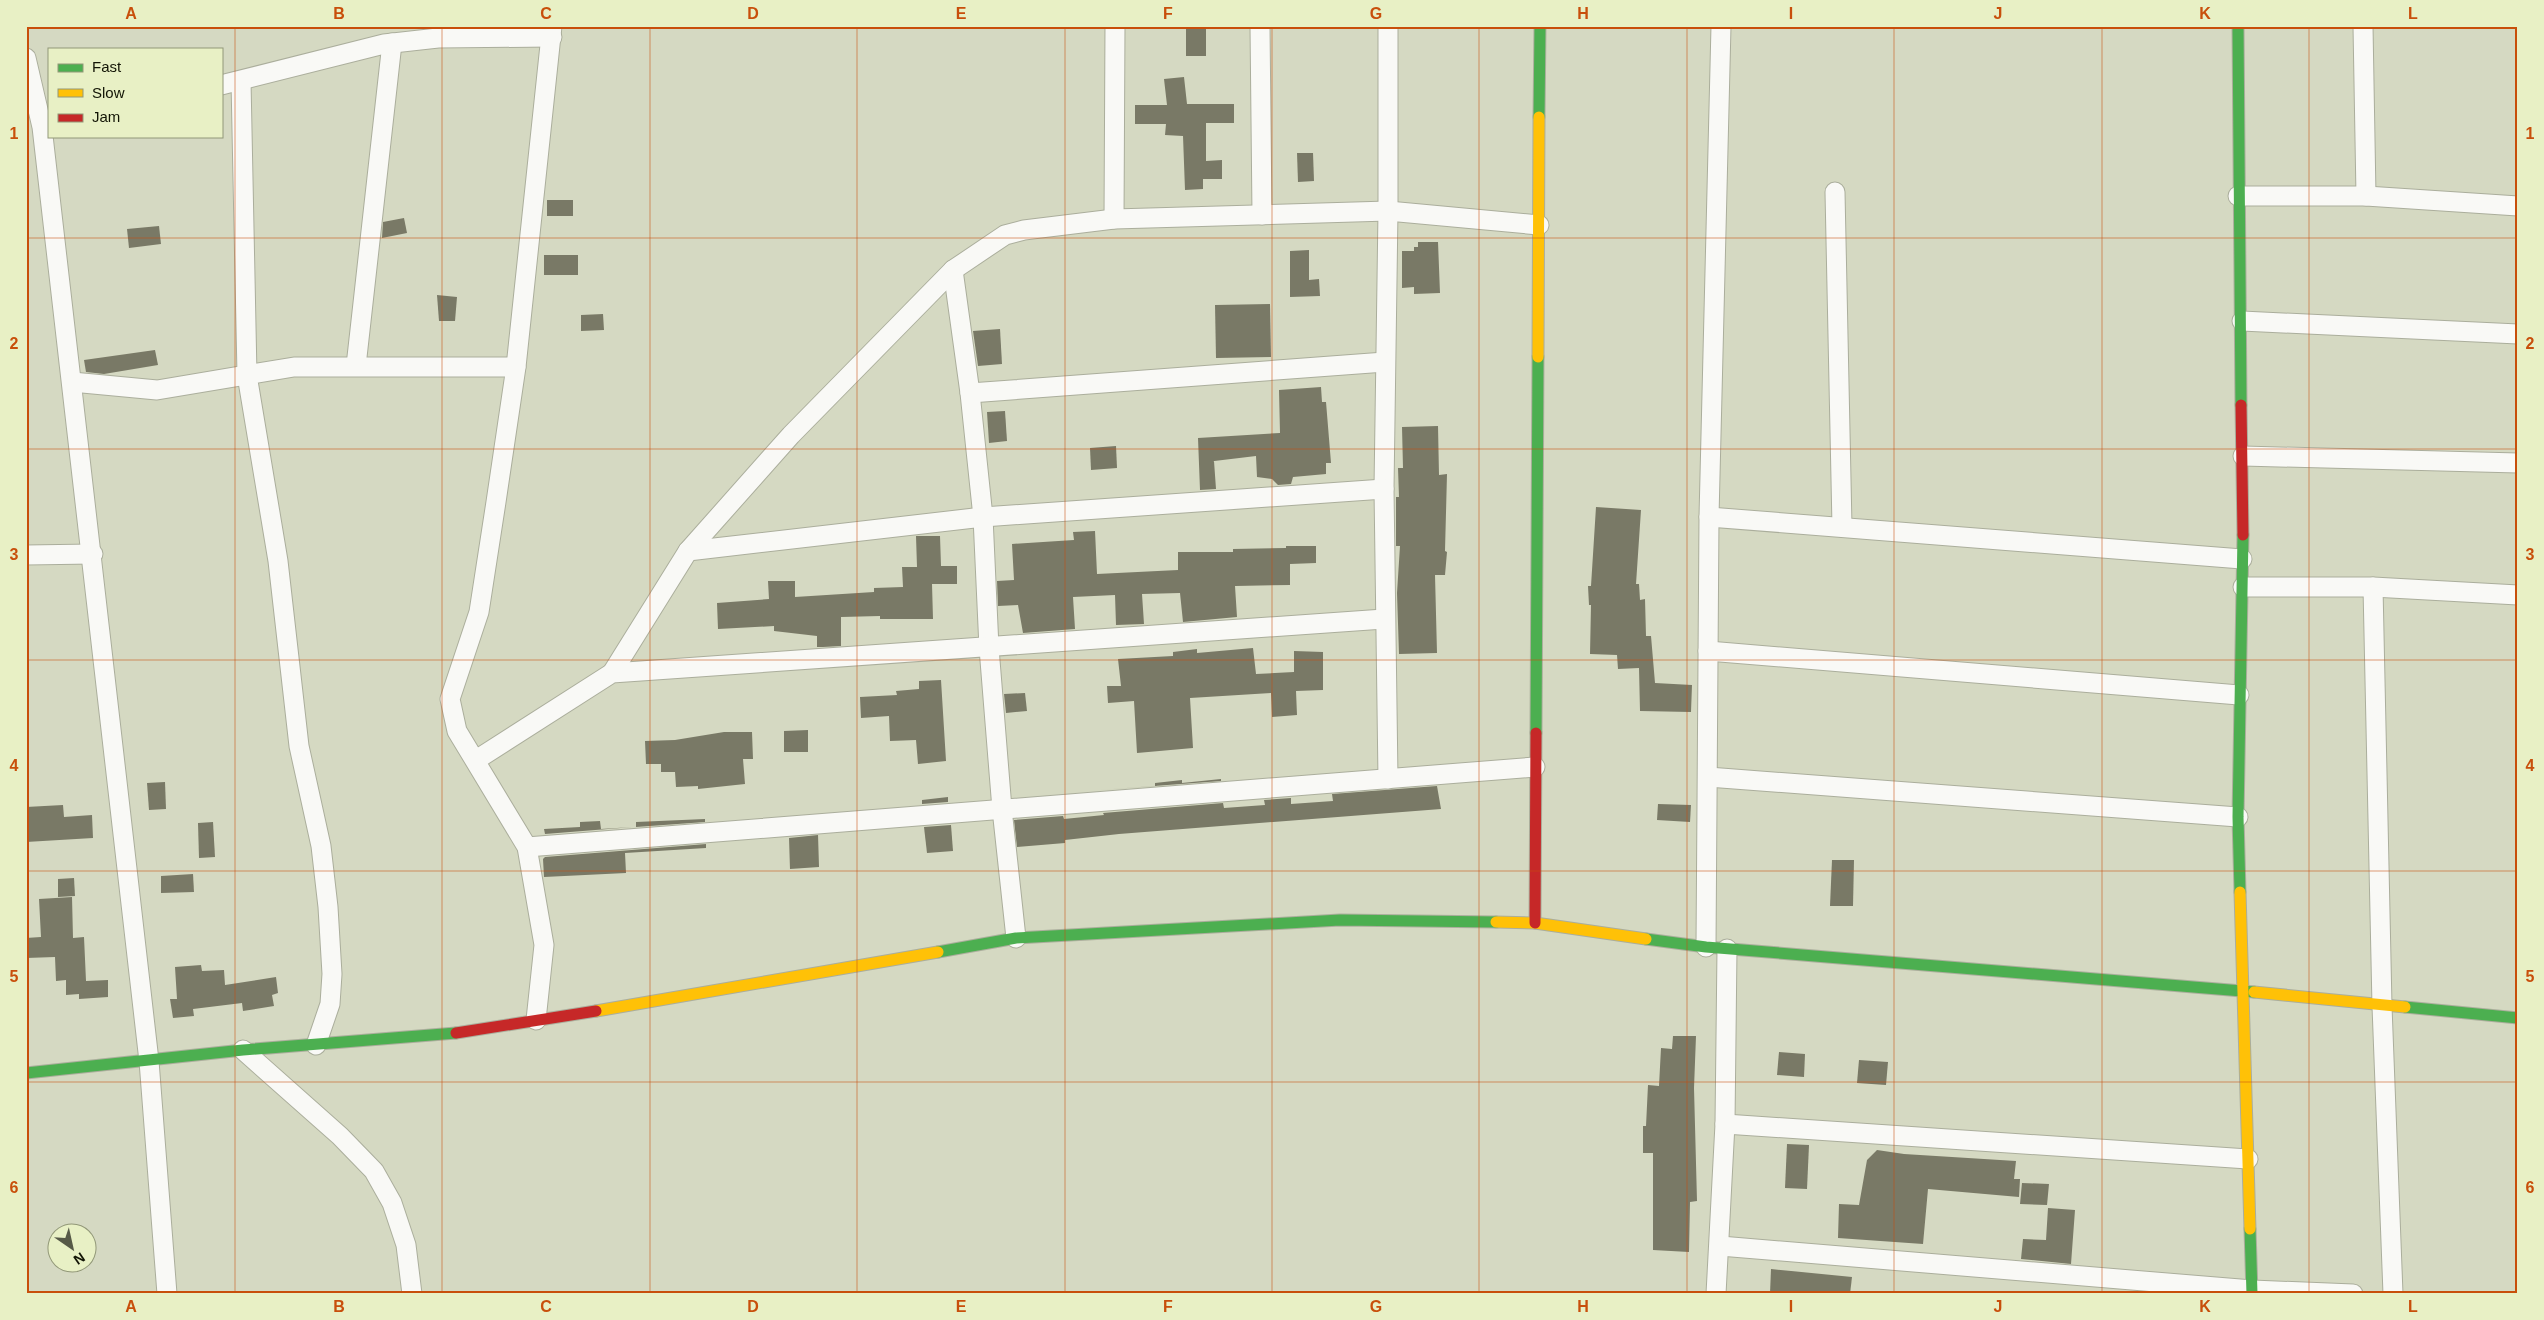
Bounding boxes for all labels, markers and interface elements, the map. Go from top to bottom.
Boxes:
text: A [125,5,137,22]
text: B [333,5,345,22]
text: C [540,5,552,22]
text: D [747,5,759,22]
text: E [956,5,967,22]
text: F [1163,5,1173,22]
text: G [1370,5,1382,22]
text: H [1577,5,1589,22]
text: I [1789,5,1793,22]
text: J [1994,5,2002,22]
text: K [2199,5,2211,22]
text: L [2408,5,2418,22]
legend [48,48,222,138]
text: Fast [92,58,122,75]
text: Slow [92,84,125,101]
text: Jam [92,108,120,125]
text: 1 [10,125,19,142]
text: 1 [2526,125,2535,142]
text: 2 [10,335,19,352]
text: 2 [2526,335,2535,352]
text: 3 [10,546,19,563]
text: 3 [2526,546,2535,563]
text: 4 [10,757,19,774]
text: 4 [2526,757,2535,774]
text: 5 [10,968,19,985]
text: 5 [2526,968,2535,985]
text: 6 [10,1179,19,1196]
text: 6 [2526,1179,2535,1196]
north arrow [48,1222,98,1272]
text: N [71,1249,88,1268]
text: A [125,1298,137,1315]
text: B [333,1298,345,1315]
text: C [540,1298,552,1315]
text: D [747,1298,759,1315]
text: E [956,1298,967,1315]
text: F [1163,1298,1173,1315]
text: G [1370,1298,1382,1315]
text: H [1577,1298,1589,1315]
text: I [1789,1298,1793,1315]
text: J [1994,1298,2002,1315]
text: K [2199,1298,2211,1315]
text: L [2408,1298,2418,1315]

